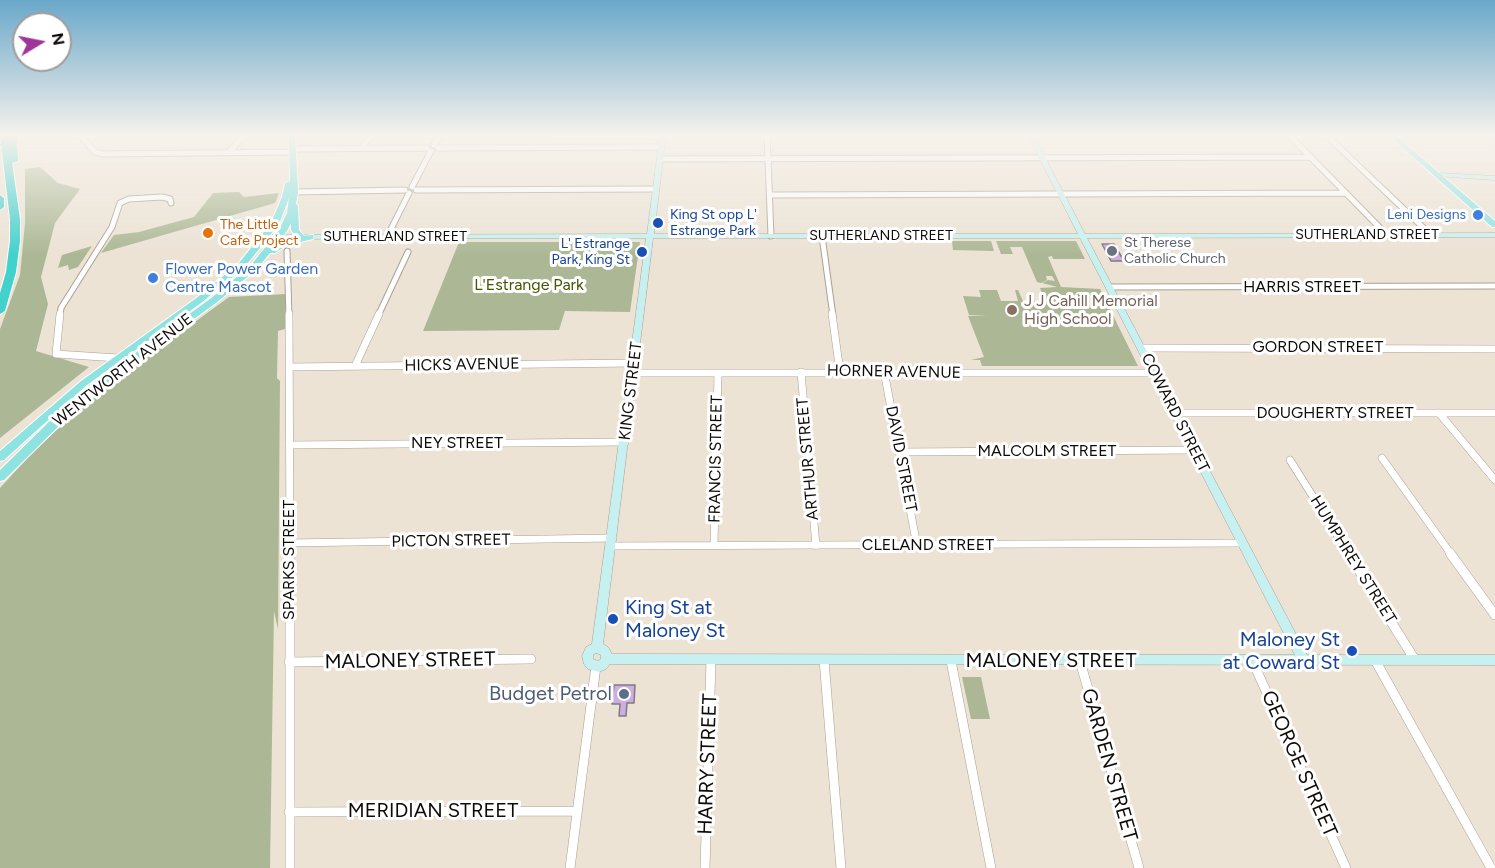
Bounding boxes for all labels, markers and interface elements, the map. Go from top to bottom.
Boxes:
north arrow [12,12,72,72]
text: N [48,31,69,47]
place label: King St opp L' Estrange Park [670,207,757,240]
place label: Leni Designs [1387,207,1466,223]
marker: Leni Designs [1471,208,1485,222]
marker: King St opp L' Estrange Park [651,216,665,230]
place label: The Little Cafe Project [220,217,299,250]
marker: The Little Cafe Project [201,226,215,240]
street label: SUTHERLAND STREET [1295,227,1439,243]
street label: SUTHERLAND STREET [809,228,953,244]
street label: SUTHERLAND STREET [323,229,467,245]
place label: St Therese Catholic Church [1124,235,1226,268]
place label: L' Estrange Park, King St [552,236,630,268]
marker: St Therese Catholic Church [1105,244,1119,258]
marker: L' Estrange Park, King St [635,245,649,259]
place label: Flower Power Garden Centre Mascot [165,259,318,297]
marker: Flower Power Garden Centre Mascot [146,271,160,285]
park label: L'Estrange Park [474,275,584,295]
street label: HARRIS STREET [1243,277,1361,297]
place label: J J Cahill Memorial High School [1024,291,1158,329]
marker: J J Cahill Memorial High School [1005,303,1019,317]
street label: WENTWORTH AVENUE [49,309,197,431]
street label: GORDON STREET [1253,337,1383,357]
street label: KING STREET [615,341,647,441]
street label: COWARD STREET [1137,350,1213,476]
street label: HICKS AVENUE [404,354,520,376]
street label: HORNER AVENUE [827,361,961,383]
street label: FRANCIS STREET [705,395,727,523]
street label: ARTHUR STREET [793,397,823,521]
street label: DOUGHERTY STREET [1256,403,1414,423]
street label: DAVID STREET [881,404,921,514]
street label: NEY STREET [411,433,503,453]
street label: MALCOLM STREET [978,441,1116,461]
street label: HUMPHREY STREET [1306,492,1400,628]
street label: SPARKS STREET [279,500,299,620]
street label: PICTON STREET [391,530,511,552]
street label: CLELAND STREET [862,535,994,555]
place label: King St at Maloney St [625,596,725,643]
marker: King St at Maloney St [606,612,620,626]
place label: Maloney St at Coward St [1223,628,1340,675]
marker: Maloney St at Coward St [1345,644,1359,658]
street label: MALONEY STREET [324,648,496,674]
street label: MALONEY STREET [966,649,1136,673]
place label: Budget Petrol [489,682,612,706]
street label: GARDEN STREET [1076,686,1142,844]
marker: Budget Petrol [617,687,631,701]
street label: GEORGE STREET [1256,687,1342,841]
street label: HARRY STREET [694,693,722,835]
street label: MERIDIAN STREET [348,799,518,823]

